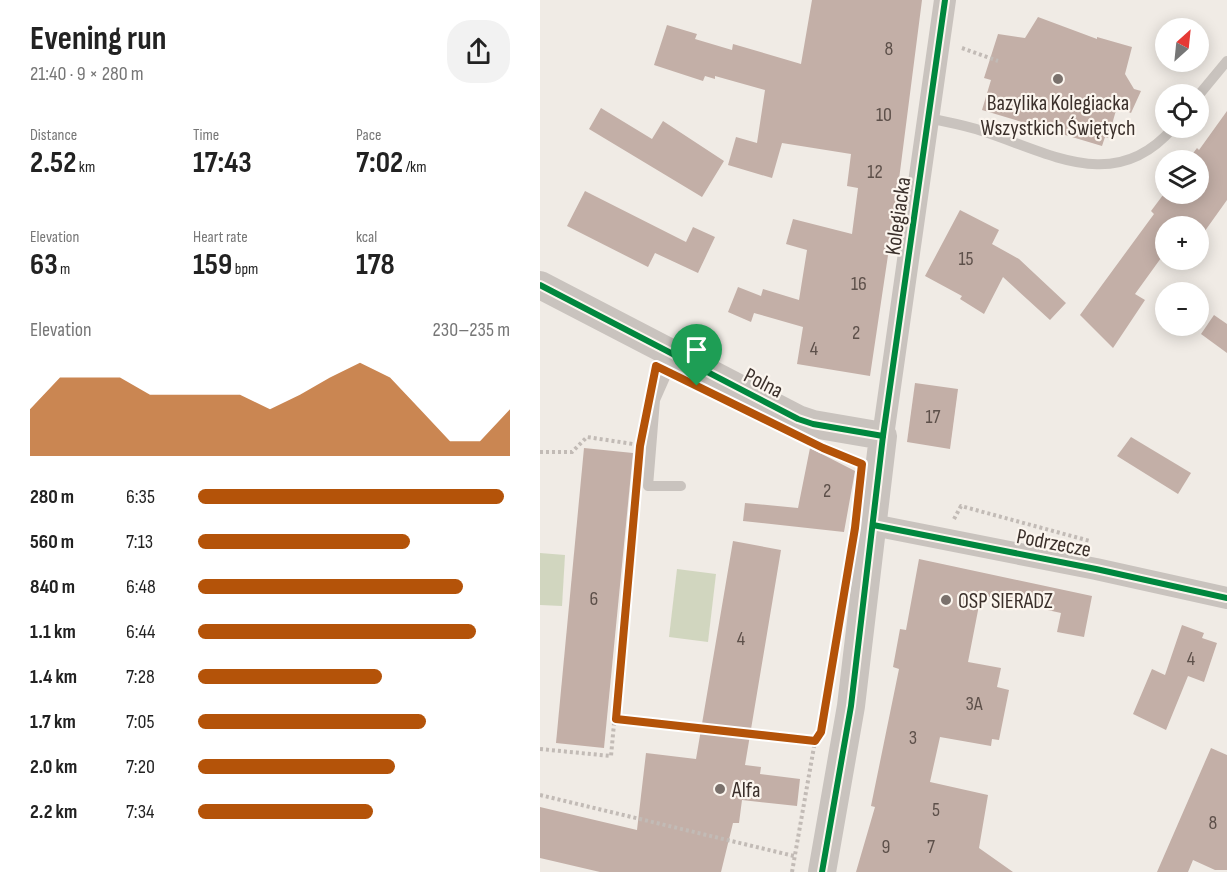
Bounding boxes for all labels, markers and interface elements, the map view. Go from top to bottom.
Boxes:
north arrow [1155,18,1209,72]
map controls [1155,18,1209,336]
text: Evening run [30,19,166,59]
button: share [447,20,510,83]
house number: 8 [885,37,893,61]
text: 21:40 · 9 × 280 m [30,62,144,86]
marker: Bazylika Kolegiacka Wszystkich Świętych [1051,72,1065,86]
button: locate [1155,84,1209,138]
place label: Bazylika Kolegiacka Wszystkich Świętych [981,90,1135,142]
house number: 10 [876,103,892,127]
text: Distance [30,126,77,145]
text: Time [193,126,219,145]
text: Pace [356,126,381,145]
text: 2.52 [30,145,76,181]
text: 17:43 [193,145,252,181]
text: 7:02 [356,145,403,181]
button: layers [1155,150,1209,204]
text: km [76,158,95,177]
text: /km [403,158,426,177]
house number: 12 [867,160,883,184]
street label: Kolegiacka [880,175,917,257]
button: + [1155,216,1209,270]
text: Elevation [30,228,79,247]
text: Heart rate [193,228,248,247]
text: kcal [356,228,377,247]
text: 63 [30,247,58,283]
text: 159 [193,247,232,283]
text: 178 [356,247,395,283]
house number: 15 [958,247,974,271]
text: m [58,260,70,279]
text: bpm [232,260,258,279]
house number: 16 [851,272,867,296]
button: − [1155,282,1209,336]
text: Elevation [30,318,92,342]
text: 230–235 m [433,318,510,342]
house number: 2 [852,321,860,345]
pin [671,324,722,386]
icon: arrive [680,333,713,366]
house number: 4 [810,337,818,361]
street label: Polna [739,362,787,405]
house number: 17 [926,405,940,429]
house number: 2 [823,479,831,503]
text: 280 m [30,485,74,509]
text: 6:35 [126,485,155,509]
street label: Podrzecze [1014,523,1093,564]
text: 560 m [30,530,74,554]
text: 7:13 [126,530,153,554]
text: 840 m [30,575,75,599]
text: 6:48 [126,575,156,599]
house number: 6 [590,587,598,611]
place label: OSP SIERADZ [958,588,1053,615]
marker: OSP SIERADZ [939,593,953,607]
text: 1.1 km [30,620,76,644]
text: 6:44 [126,620,155,644]
house number: 4 [737,627,745,651]
house number: 4 [1187,647,1195,671]
text: 1.4 km [30,665,77,689]
text: 7:28 [126,665,155,689]
house number: 3A [966,692,983,716]
text: 1.7 km [30,710,76,734]
text: 7:05 [126,710,155,734]
house number: 3 [909,726,917,750]
text: 2.0 km [30,755,77,779]
text: 7:20 [126,755,155,779]
place label: Alfa [731,777,760,804]
marker: Alfa [713,782,727,796]
house number: 5 [932,798,940,822]
text: 2.2 km [30,800,77,824]
text: 7:34 [126,800,154,824]
house number: 8 [1209,811,1217,835]
house number: 9 [882,835,890,859]
house number: 7 [927,835,935,859]

